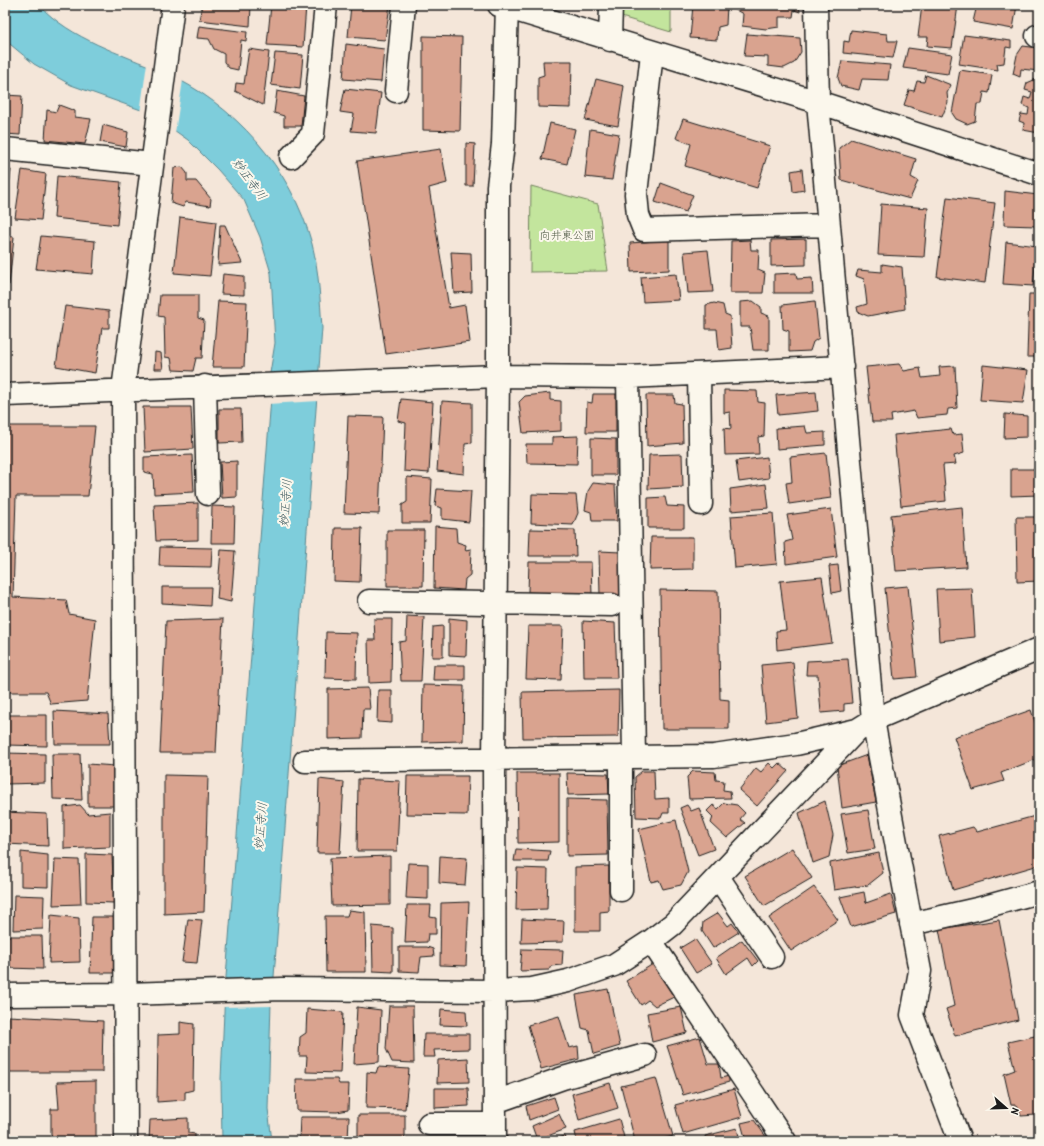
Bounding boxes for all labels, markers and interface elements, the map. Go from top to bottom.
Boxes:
water label: 妙正寺川 [229,155,271,203]
park label: 向井東公園 [540,228,595,242]
water label: 妙正寺川 [275,478,295,528]
water label: 妙正寺川 [249,801,271,851]
north arrow [986,1088,1026,1128]
text: N [1008,1106,1023,1117]

